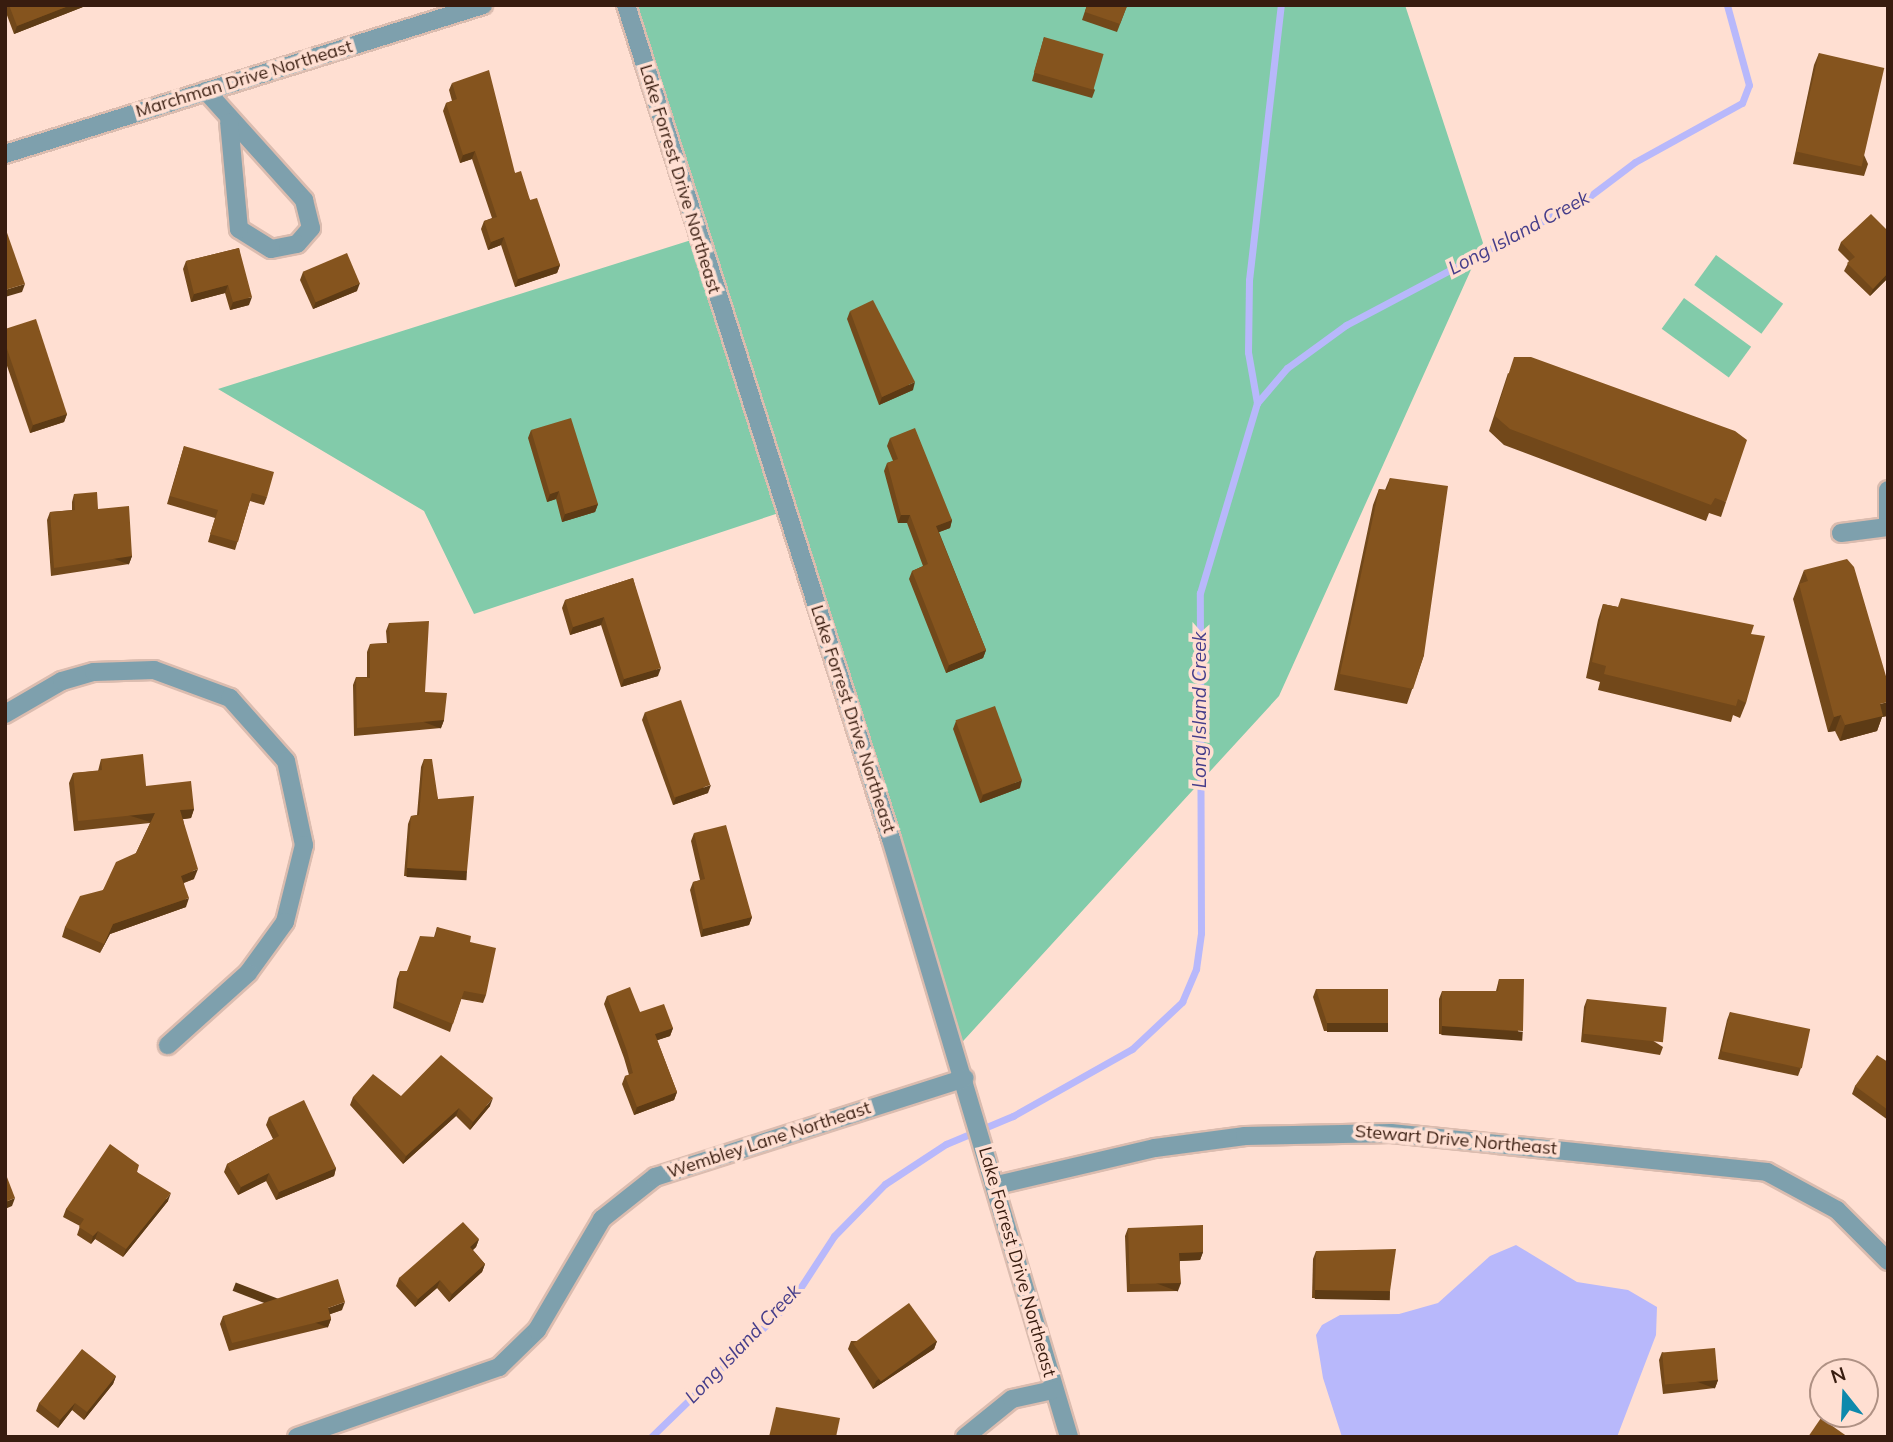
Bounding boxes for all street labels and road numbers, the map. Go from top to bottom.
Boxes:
street label: Marchman Drive Northeast [133,36,355,122]
street label: Lake Forrest Drive Northeast [635,62,725,296]
street label: Lake Forrest Drive Northeast [806,602,900,836]
street label: Wembley Lane Northeast [665,1097,873,1183]
street label: Stewart Drive Northeast [1354,1120,1558,1160]
street label: Lake Forrest Drive Northeast [974,1145,1060,1379]

